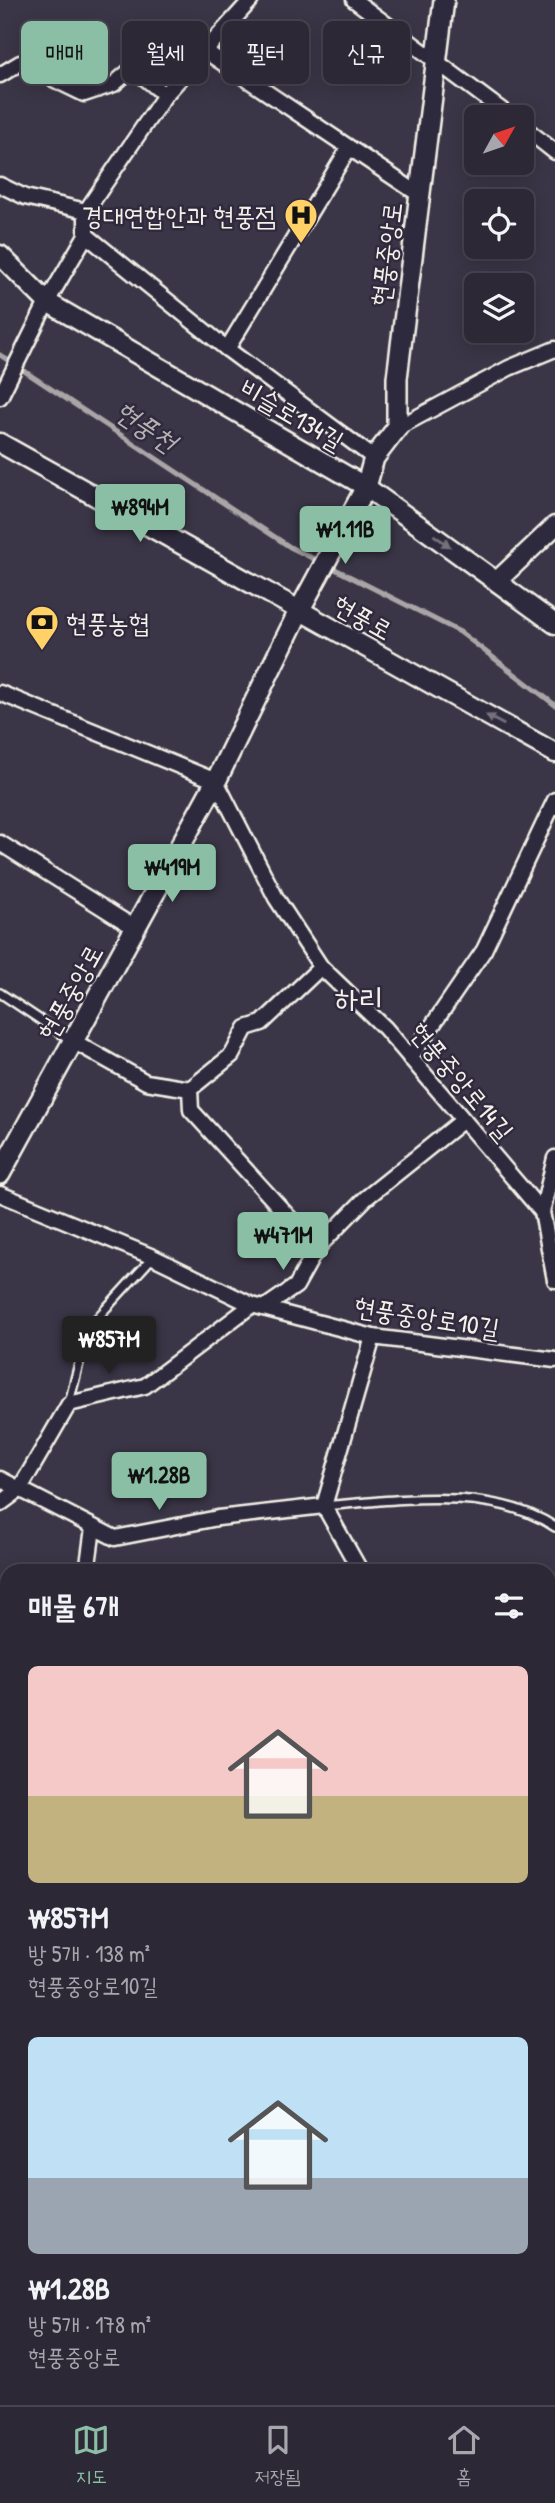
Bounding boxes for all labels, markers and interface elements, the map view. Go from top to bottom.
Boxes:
chip: 매매 [21,21,108,84]
chip: 월세 [122,21,208,84]
chip: 필터 [222,21,309,84]
chip: 신규 [323,21,410,84]
north arrow [464,105,534,175]
map controls [464,105,534,343]
button: locate [464,189,534,259]
hospital icon: 경대연합안과 현풍점 [282,196,320,245]
place label: 경대연합안과 현풍점 [82,198,276,233]
street label: 현풍중앙로 [362,200,410,308]
button: layers [464,273,534,343]
street label: 비슬로134길 [234,370,350,458]
water label: 현풍천 [107,391,187,462]
pin: ₩894M [91,484,189,544]
text: ₩894M [111,491,169,522]
pin: ₩1.11B [288,506,402,566]
text: ₩1.11B [316,513,374,544]
one-way arrow [433,533,451,547]
street label: 현풍로 [327,586,399,648]
bank icon: 현풍농협 [23,603,61,652]
place label: 현풍농협 [66,605,150,640]
one-way arrow [486,714,505,726]
pin: ₩419M [123,844,221,904]
text: ₩419M [144,851,200,882]
street label: 현풍중앙로 [29,938,111,1046]
district label: 하리 [335,978,383,1018]
street label: 현풍중앙로14길 [402,1014,522,1148]
pin: ₩471M [234,1212,332,1272]
text: ₩471M [253,1219,313,1250]
street label: 현풍중앙로10길 [352,1288,502,1346]
pin: ₩857M [60,1316,158,1376]
text: ₩857M [78,1323,140,1354]
pin: ₩1.28B [102,1452,216,1512]
text: ₩1.28B [128,1459,190,1490]
text: 매물 6개 [28,1586,119,1626]
icon: filters [490,1587,528,1625]
icon: home [215,1711,341,1837]
text: ₩857M [28,1897,109,1937]
text: 방 5개 · 138 m² [28,1938,150,1969]
text: 현풍중앙로10길 [28,1970,158,2001]
icon: home [215,2082,341,2208]
text: ₩1.28B [28,2268,110,2308]
text: 방 5개 · 178 m² [28,2309,151,2340]
text: 현풍중앙로 [28,2341,121,2372]
tab: 지도 [72,2421,110,2490]
tab: 저장됨 [255,2421,300,2490]
tab: 홈 [445,2421,483,2490]

